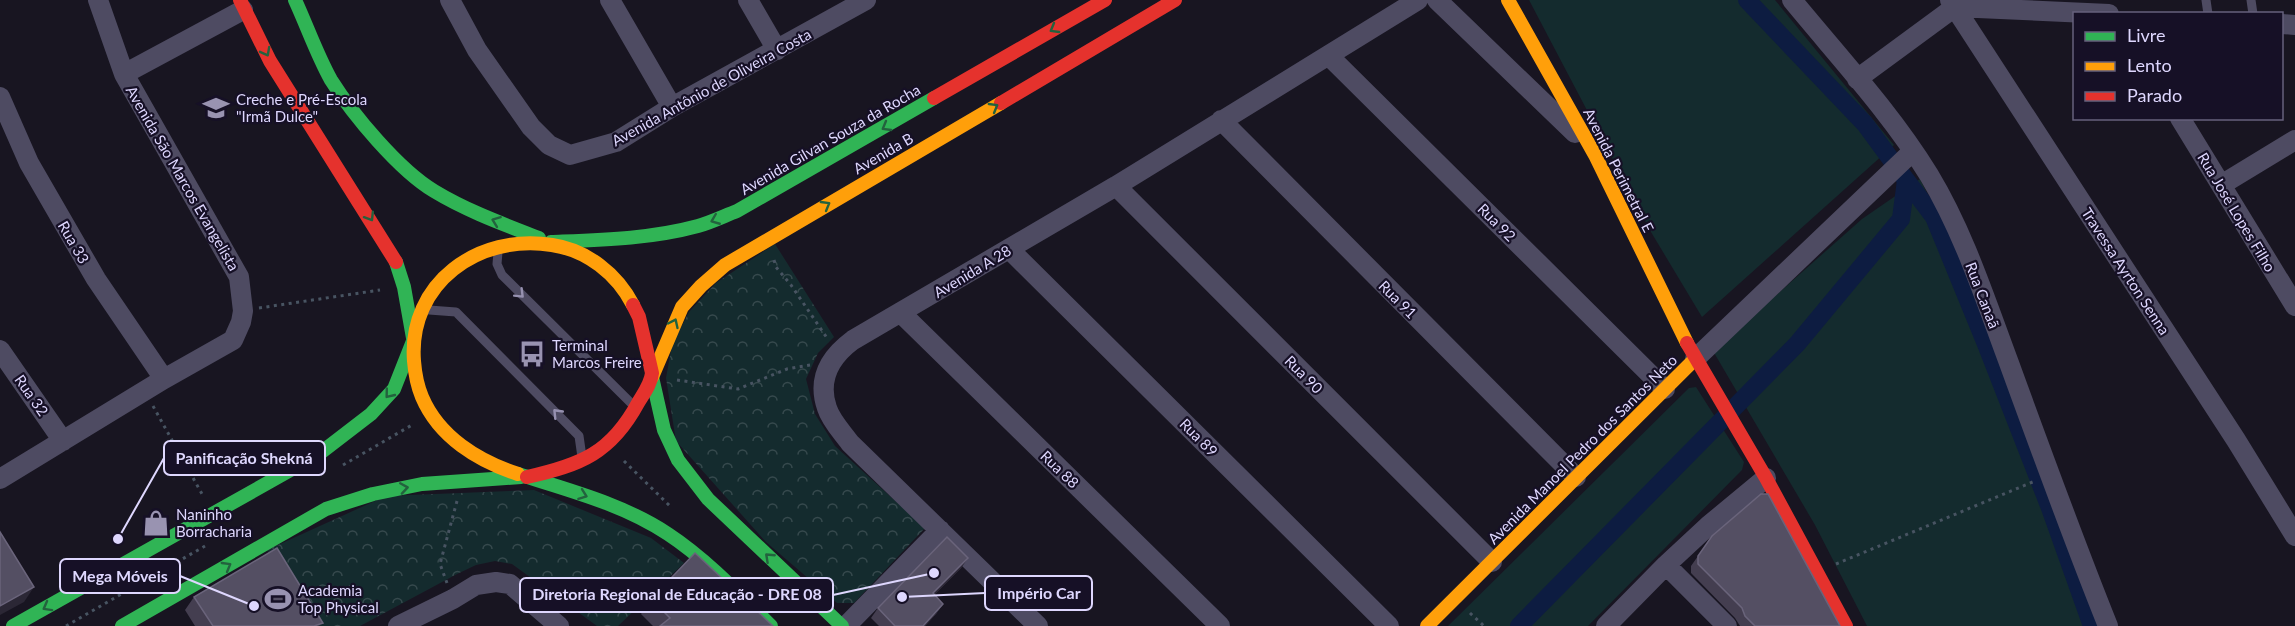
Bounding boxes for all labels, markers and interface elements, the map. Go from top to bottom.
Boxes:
legend [2073,12,2283,120]
one-way arrow [1050,22,1061,33]
text: Livre [2127,24,2166,46]
street label: Avenida Antônio de Oliveira Costa [608,25,814,149]
one-way arrow [259,46,270,56]
text: Lento [2127,54,2172,76]
street label: Avenida Gilvan Souza da Rocha [737,80,923,198]
street label: Avenida São Marcos Evangelista [123,82,243,274]
text: Parado [2127,84,2182,106]
place label: Creche e Pré-Escola "Irmã Dulce" [236,90,367,125]
school or university icon: Creche e Pré-Escola "Irmã Dulce" [201,93,231,123]
one-way arrow [988,102,998,114]
street label: Avenida Perimetral E [1580,105,1658,235]
one-way arrow [881,119,892,131]
street label: Avenida B [850,129,916,177]
street label: Rua José Lopes Filho [2194,149,2280,275]
street label: Rua 92 [1474,199,1520,245]
one-way arrow [820,201,830,213]
street label: Travessa Ayrton Senna [2078,204,2174,338]
one-way arrow [363,210,374,221]
one-way arrow [710,213,721,225]
one-way arrow [491,216,502,228]
street label: Rua 33 [55,218,93,266]
street label: Avenida A 28 [930,241,1014,301]
street label: Rua Canaã [1962,259,2004,331]
street label: Rua 91 [1375,276,1421,322]
one-way arrow [513,286,524,297]
one-way arrow [667,318,679,329]
place label: Terminal Marcos Freire [552,336,642,371]
bus stop icon: Terminal Marcos Freire [517,339,547,369]
street label: Rua 90 [1281,351,1327,397]
street label: Avenida Manoel Pedro dos Santos Neto [1484,351,1680,547]
street label: Rua 32 [11,371,53,419]
one-way arrow [385,387,396,398]
one-way arrow [553,410,564,421]
street label: Rua 89 [1176,414,1222,460]
callout: Panificação Shekná [164,441,325,475]
street label: Rua 88 [1037,446,1083,492]
text: Panificação Shekná [175,448,313,467]
one-way arrow [399,482,409,494]
one-way arrow [576,488,587,500]
place label: Naninho Borracharia [176,505,252,540]
shop icon: Naninho Borracharia [141,508,171,538]
one-way arrow [766,553,776,564]
callout: Mega Móveis [60,559,180,593]
one-way arrow [221,561,232,573]
text: Mega Móveis [72,566,168,585]
callout: Império Car [985,576,1092,610]
callout: Diretoria Regional de Educação - DRE 08 [520,578,833,612]
place label: Academia Top Physical [298,581,379,616]
text: Império Car [997,583,1081,602]
sports icon: Academia Top Physical [263,584,293,614]
text: Diretoria Regional de Educação - DRE 08 [532,584,822,603]
one-way arrow [43,600,53,611]

